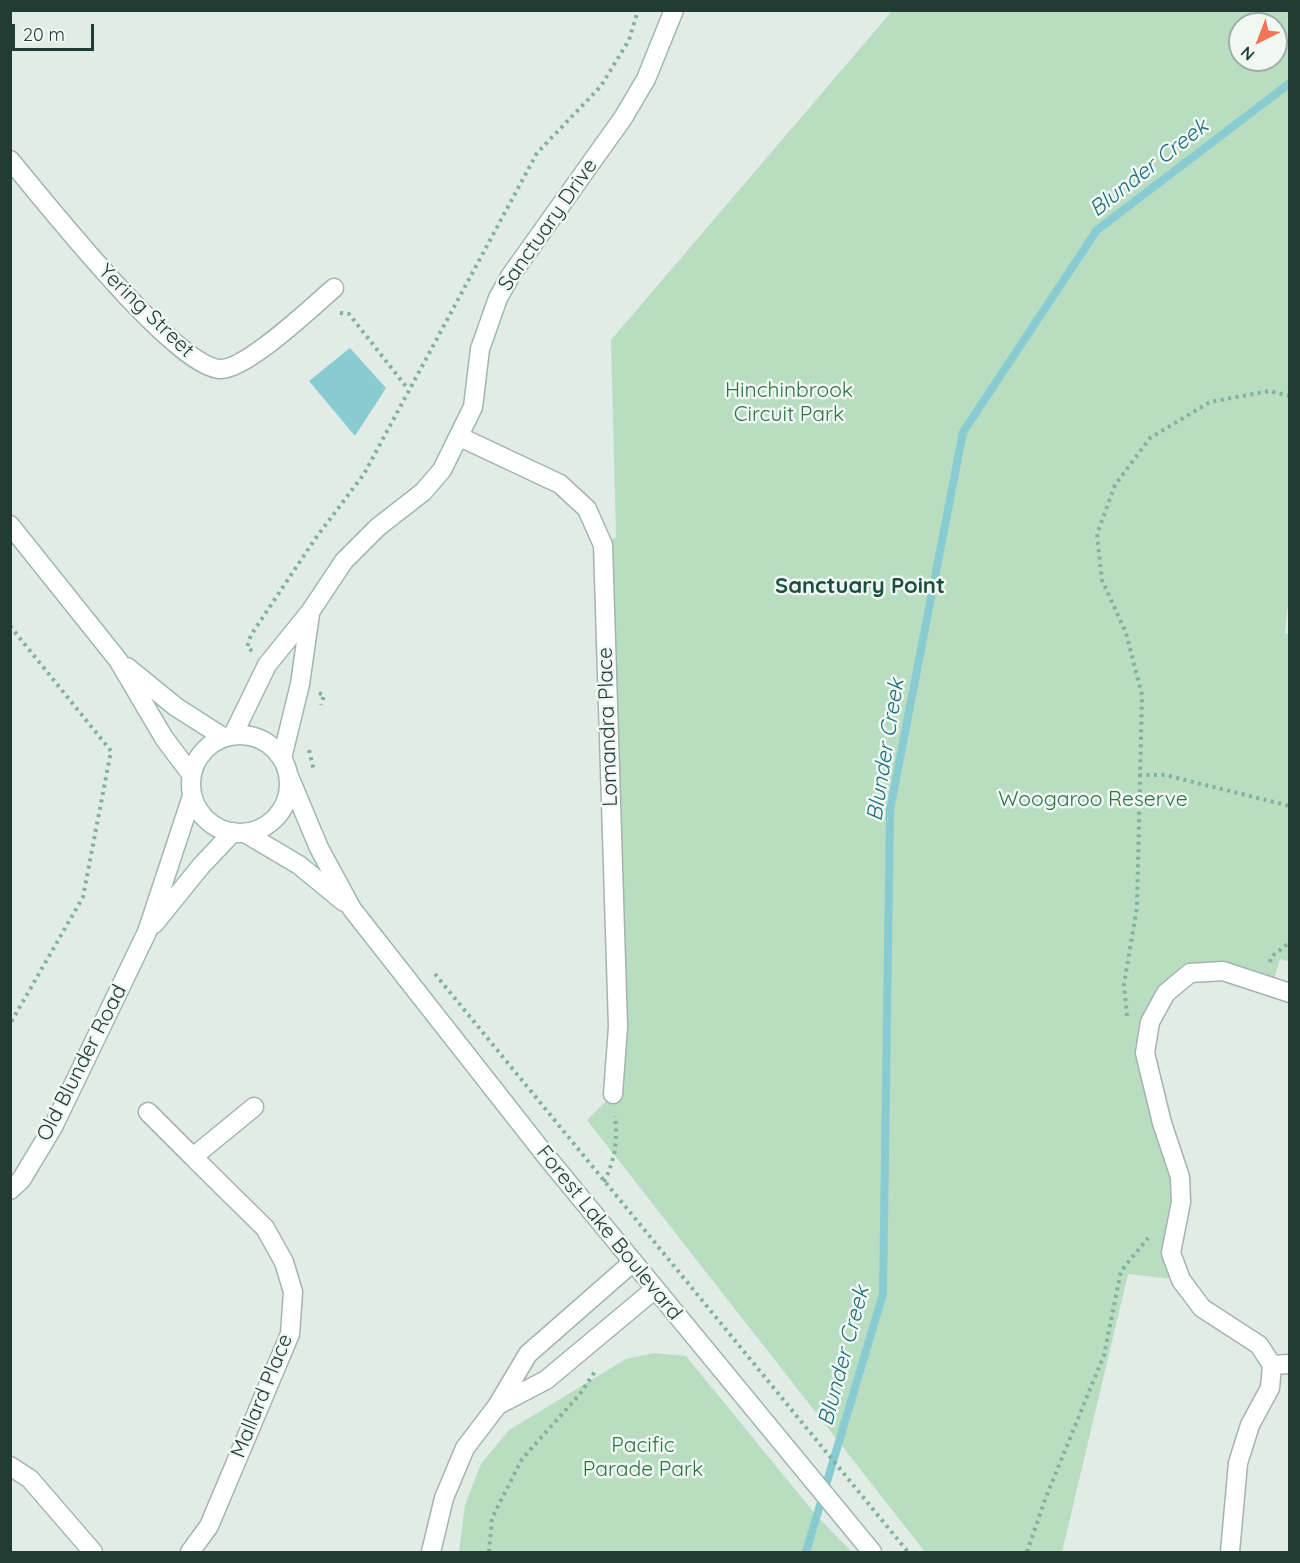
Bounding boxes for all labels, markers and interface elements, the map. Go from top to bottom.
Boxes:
scale bar [15,12,98,50]
north arrow [1228,12,1288,72]
text: 20 m [23,23,65,46]
text: N [1236,43,1258,65]
water label: Blunder Creek [1084,113,1214,223]
street label: Sanctuary Drive [493,154,603,296]
street label: Yering Street [93,259,199,363]
park label: Hinchinbrook Circuit Park [725,378,853,428]
district label: Sanctuary Point [775,573,945,599]
street label: Lomandra Place [593,647,623,807]
water label: Blunder Creek [862,677,910,823]
park label: Woogaroo Reserve [998,787,1188,813]
street label: Old Blunder Road [32,981,132,1145]
street label: Forest Lake Boulevard [531,1141,687,1325]
water label: Blunder Creek [813,1283,875,1429]
street label: Mallard Place [226,1330,298,1462]
park label: Pacific Parade Park [583,1433,703,1483]

